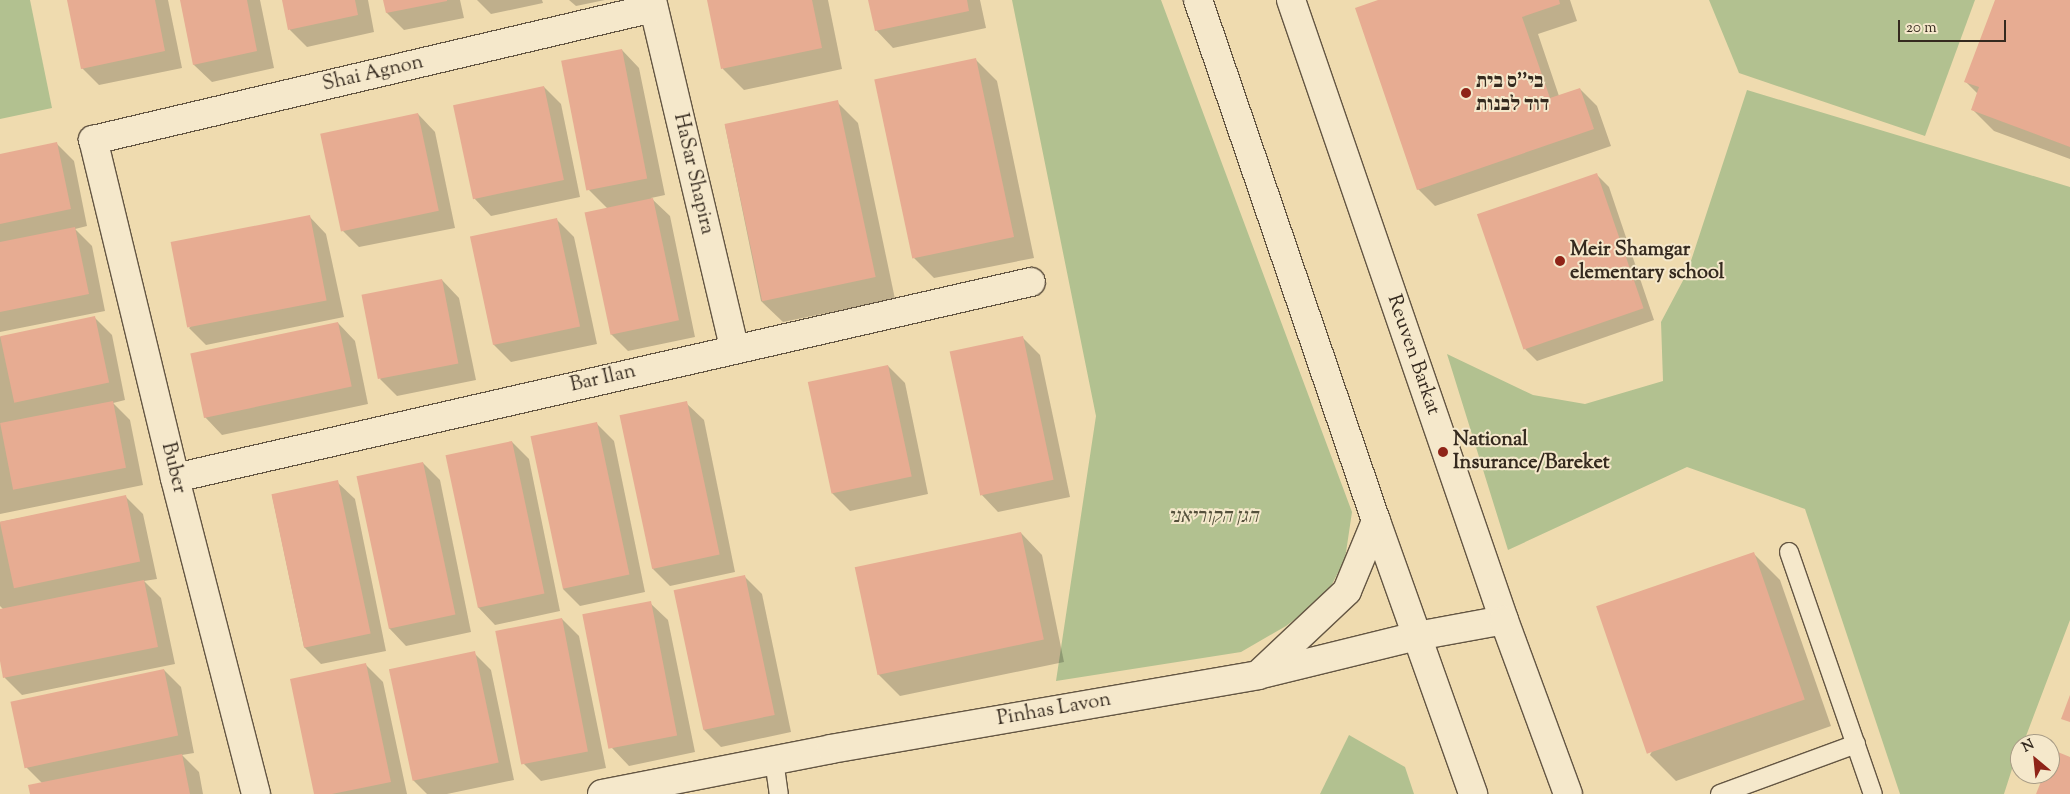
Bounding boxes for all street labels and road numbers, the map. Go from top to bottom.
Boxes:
street label: Shai Agnon [320,51,426,97]
street label: HaSar Shapira [667,111,719,237]
street label: Reuven Barkat [1381,292,1445,418]
street label: Bar Ilan [568,360,638,398]
street label: Buber [155,440,191,496]
street label: Pinhas Lavon [995,688,1113,732]

